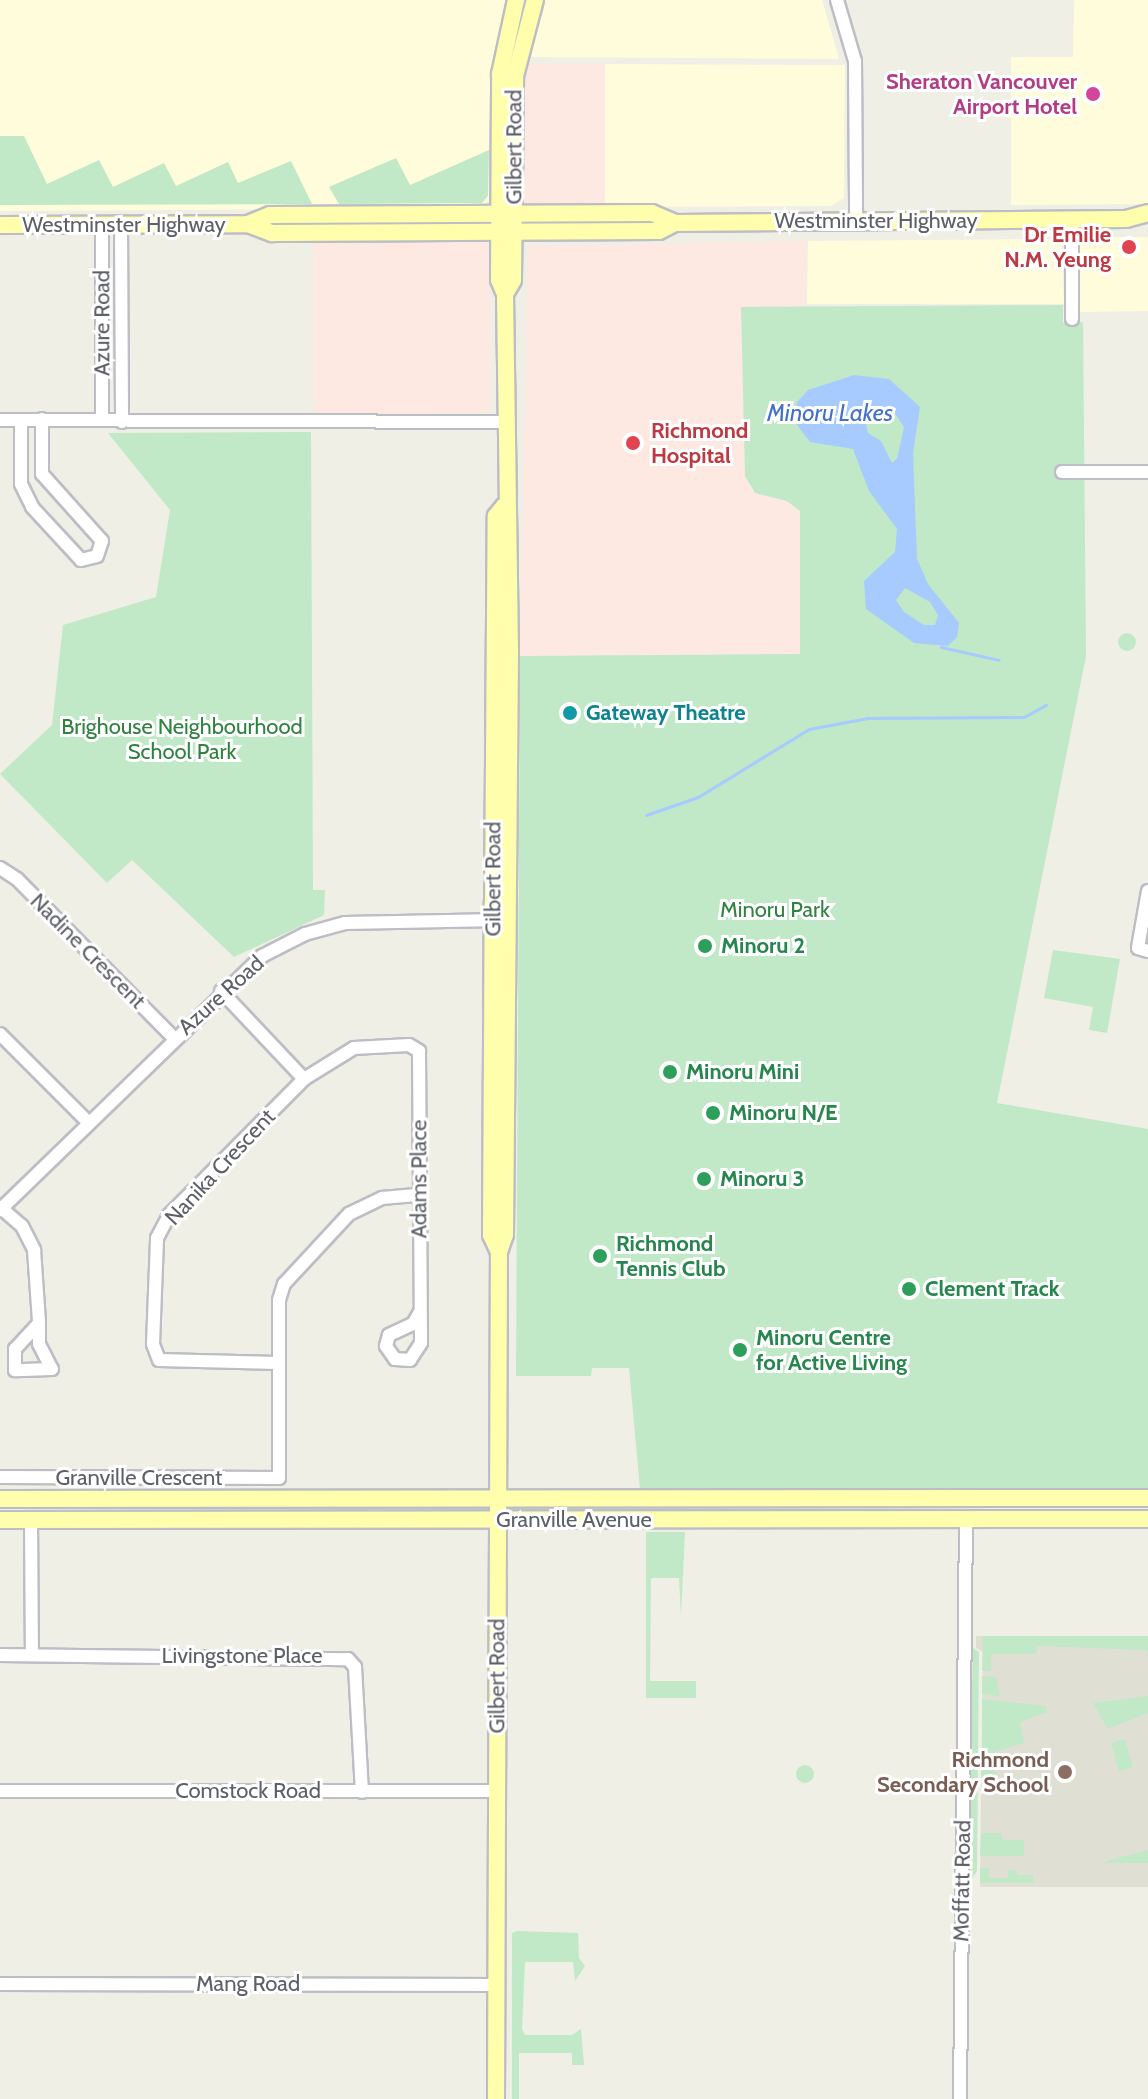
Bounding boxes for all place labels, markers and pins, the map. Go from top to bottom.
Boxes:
place label: Sheraton Vancouver Airport Hotel [886,68,1077,120]
marker: Sheraton Vancouver Airport Hotel [1084,85,1102,103]
place label: Dr Emilie N.M. Yeung [1004,221,1111,272]
marker: Dr Emilie N.M. Yeung [1118,236,1140,258]
place label: Richmond Hospital [651,417,748,468]
marker: Richmond Hospital [622,432,644,454]
place label: Gateway Theatre [586,700,746,726]
marker: Gateway Theatre [561,704,579,722]
place label: Minoru 2 [721,933,805,959]
marker: Minoru 2 [696,937,714,955]
place label: Minoru Mini [686,1059,799,1085]
marker: Minoru Mini [661,1063,679,1081]
place label: Minoru N/E [729,1100,837,1126]
marker: Minoru N/E [704,1104,722,1122]
place label: Minoru 3 [720,1166,804,1192]
marker: Minoru 3 [695,1170,713,1188]
place label: Richmond Tennis Club [616,1230,726,1282]
marker: Richmond Tennis Club [591,1247,609,1265]
place label: Clement Track [925,1276,1060,1302]
marker: Clement Track [900,1280,918,1298]
place label: Minoru Centre for Active Living [756,1324,907,1376]
marker: Minoru Centre for Active Living [731,1341,749,1359]
place label: Richmond Secondary School [877,1746,1049,1798]
marker: Richmond Secondary School [1056,1763,1074,1781]

